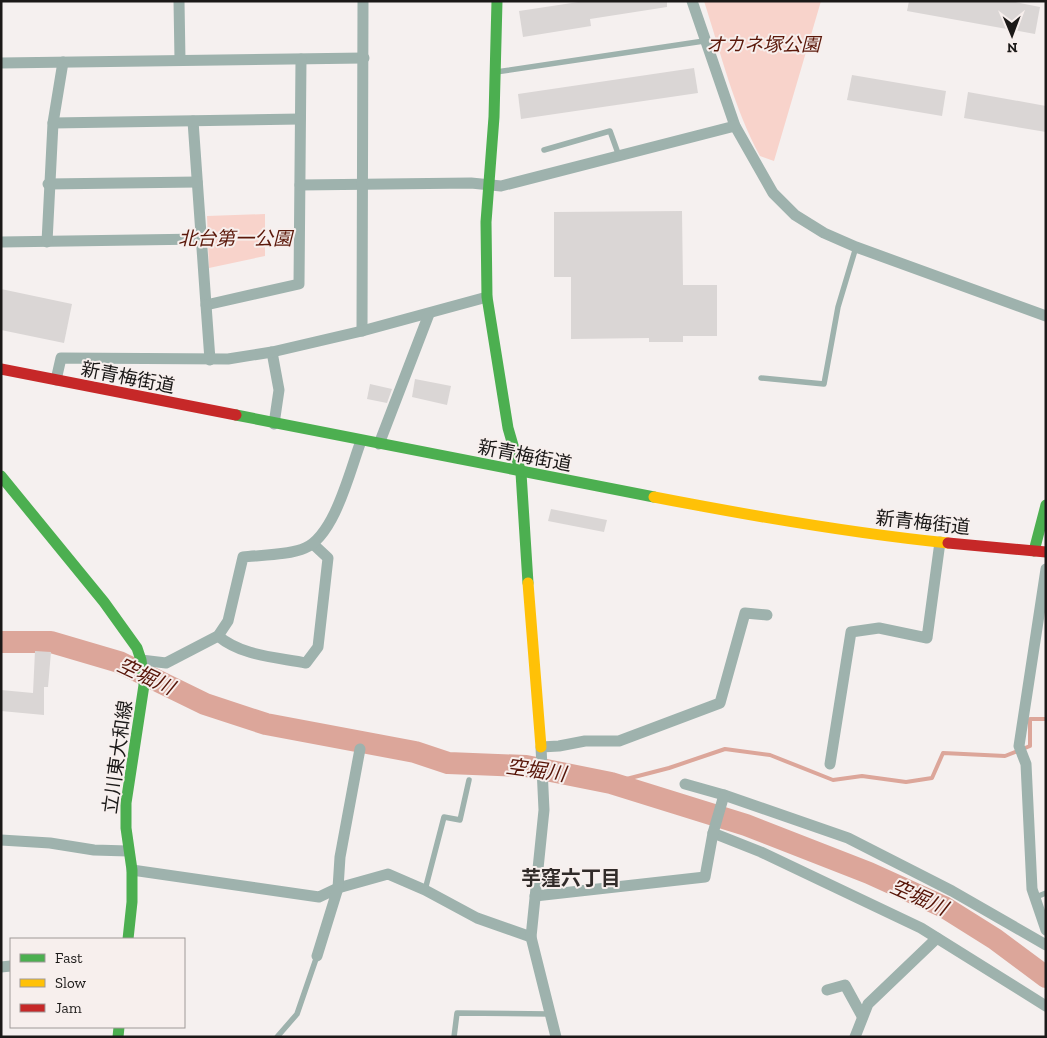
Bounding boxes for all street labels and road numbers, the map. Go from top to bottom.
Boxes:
street label: 新青梅街道 [79,357,177,398]
street label: 新青梅街道 [476,435,574,476]
street label: 新青梅街道 [874,506,971,539]
street label: 立川東大和線 [98,699,137,815]

